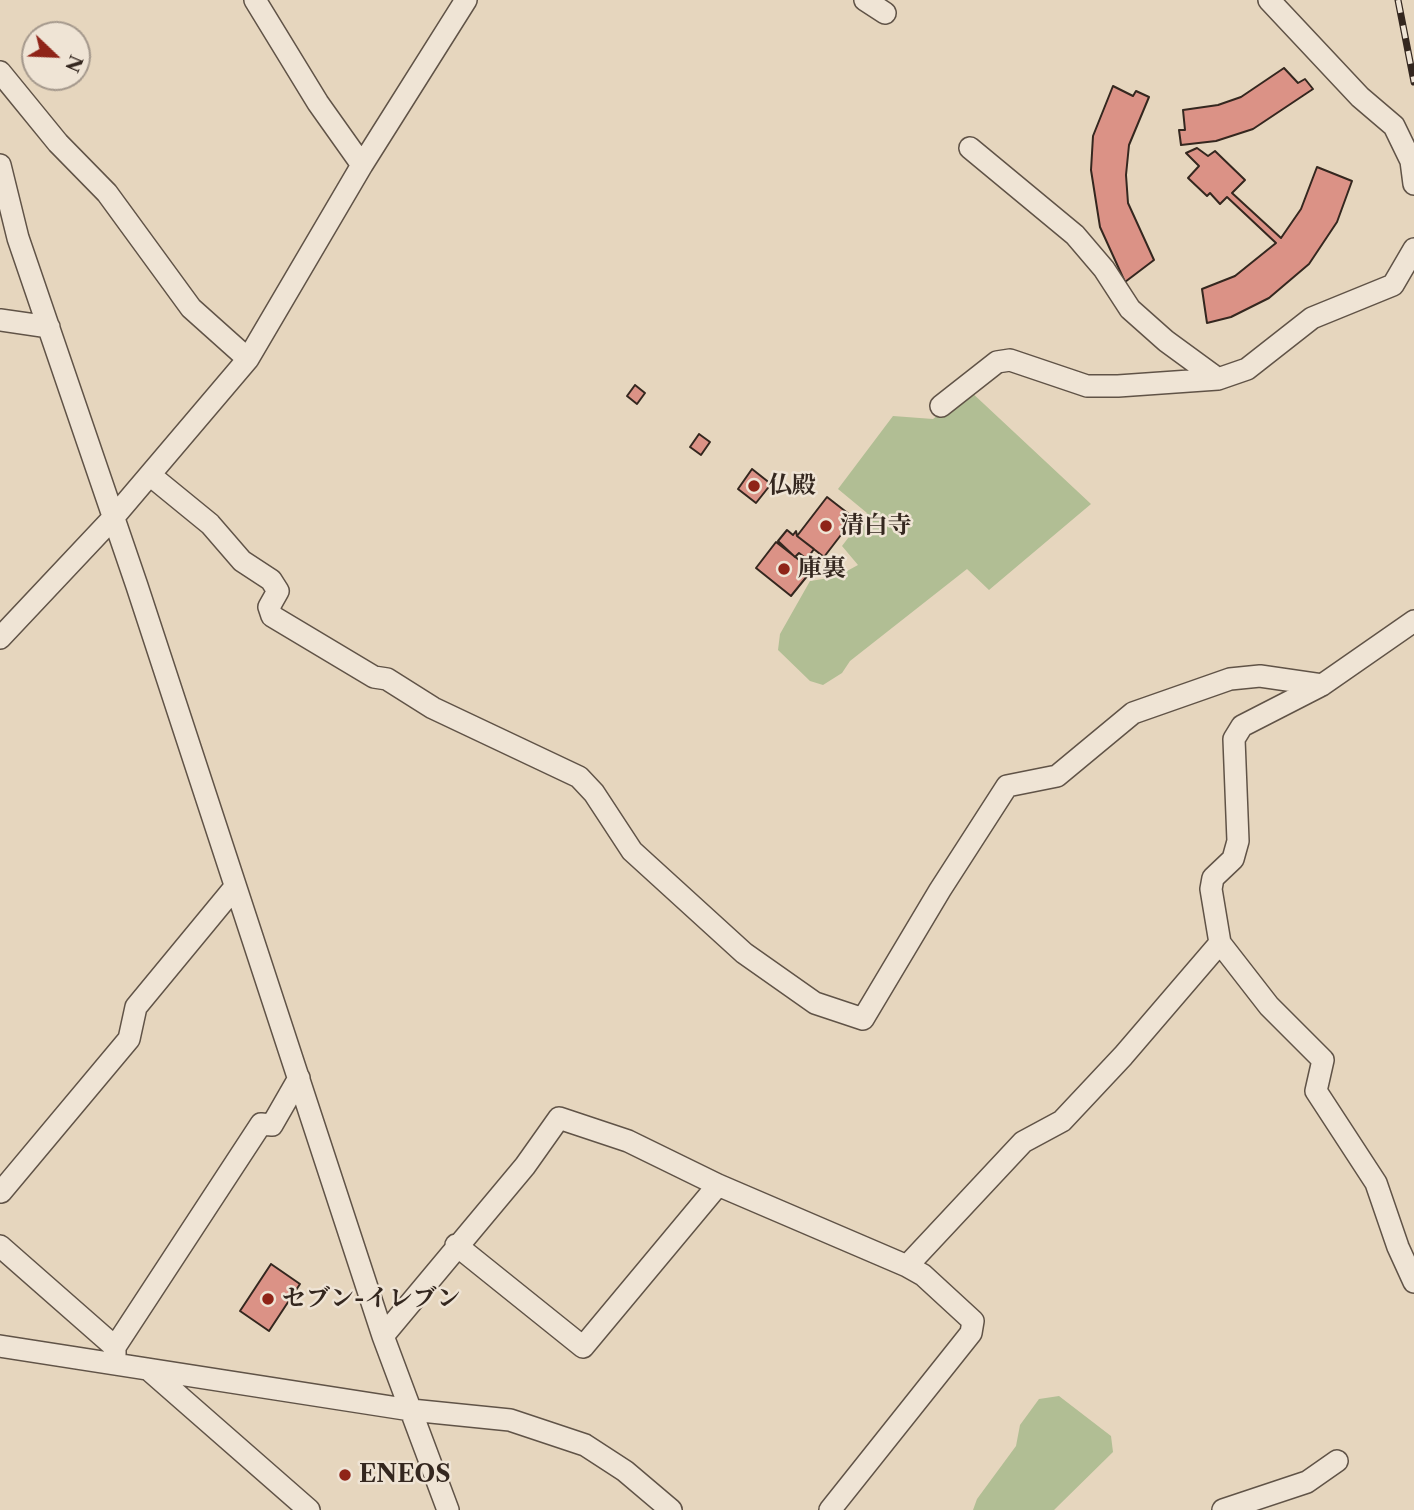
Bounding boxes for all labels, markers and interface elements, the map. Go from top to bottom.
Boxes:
north arrow [21,21,91,91]
text: N [60,52,88,76]
place label: 仏殿 [768,472,816,500]
marker: 仏殿 [746,478,762,494]
place label: 清白寺 [840,512,912,540]
marker: 清白寺 [818,518,834,534]
place label: 庫裏 [798,555,846,583]
marker: 庫裏 [776,561,792,577]
place label: セブン-イレブン [282,1285,461,1313]
marker: セブン-イレブン [260,1291,276,1307]
place label: ENEOS [359,1461,451,1489]
marker: ENEOS [337,1467,353,1483]

